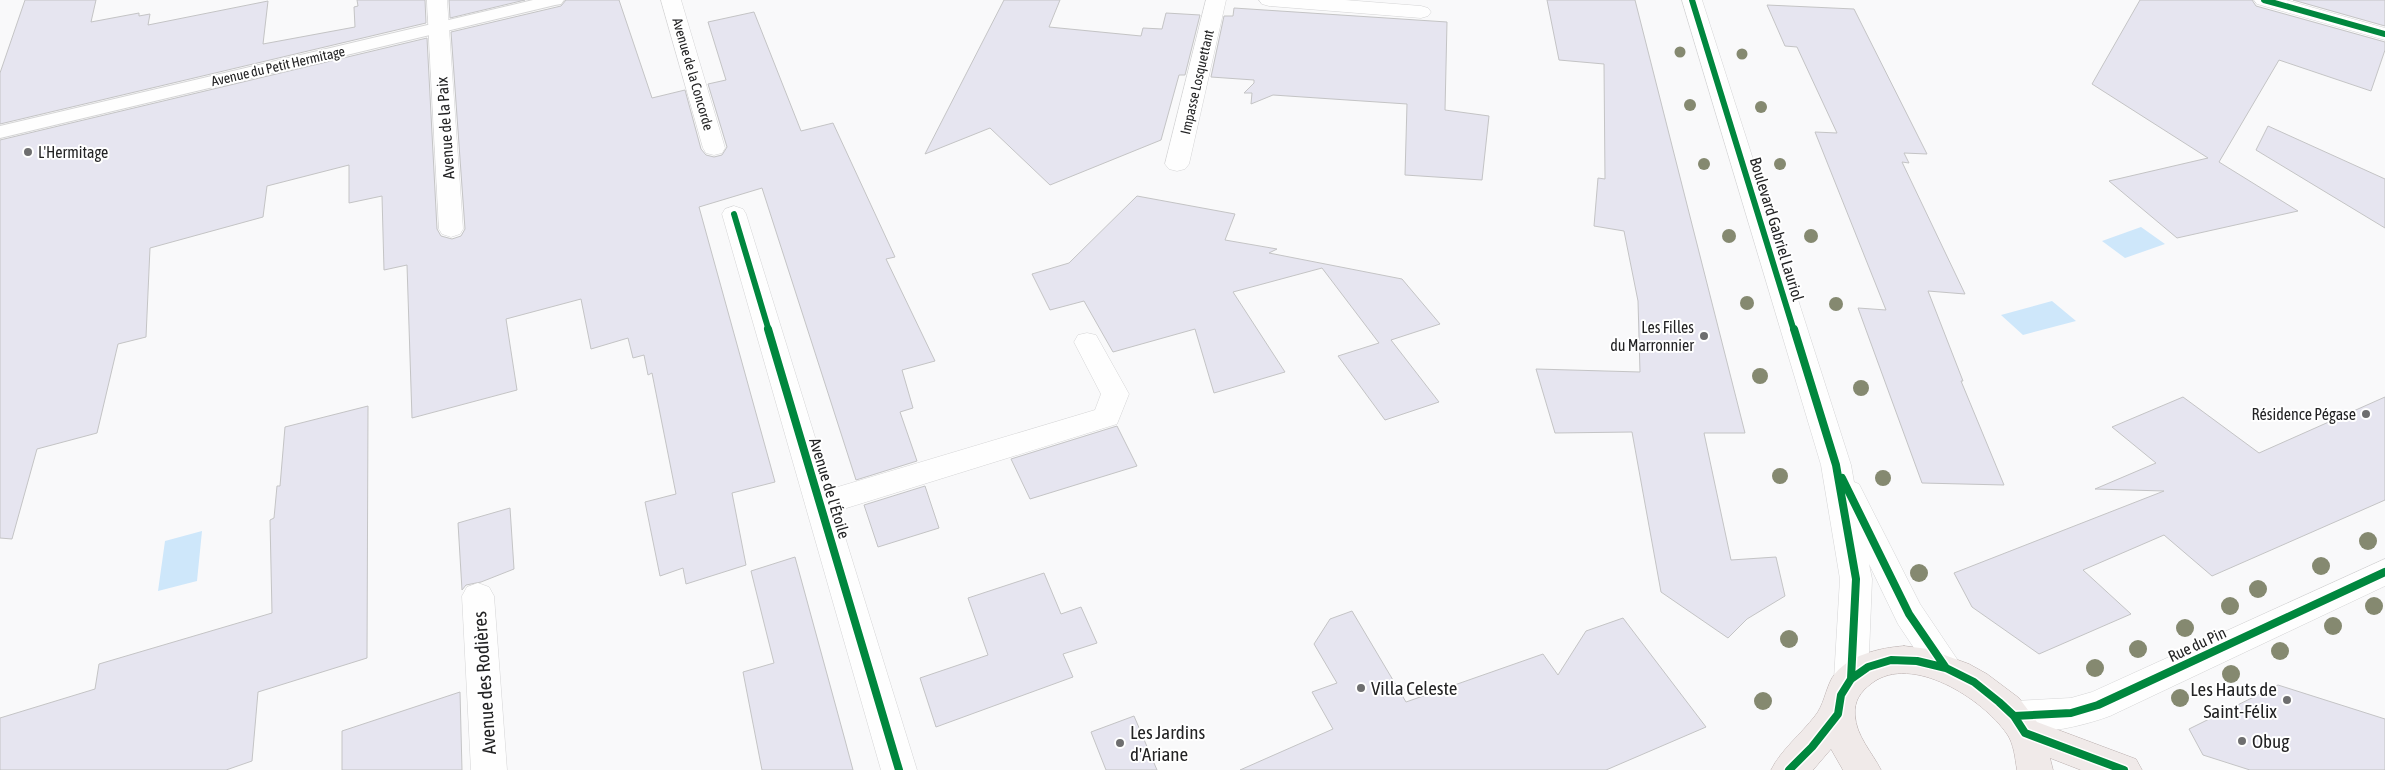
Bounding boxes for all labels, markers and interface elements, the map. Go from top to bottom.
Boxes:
street label: Avenue de la Concorde [669,16,717,132]
street label: Impasse Losquettant [1177,28,1217,136]
street label: Avenue du Petit Hermitage [210,43,346,89]
street label: Avenue de la Paix [432,76,458,180]
place label: L'Hermitage [38,143,108,162]
marker: L'Hermitage [22,146,34,158]
street label: Boulevard Gabriel Lauriol [1747,155,1808,304]
place label: Les Filles du Marronnier [1610,318,1694,354]
marker: Les Filles du Marronnier [1698,330,1710,342]
place label: Résidence Pégase [2252,405,2356,424]
marker: Résidence Pégase [2360,408,2372,420]
street label: Avenue de l'Étoile [806,436,854,540]
street label: Avenue des Rodières [468,610,500,755]
street label: Rue du Pin [2165,623,2229,665]
place label: Villa Celeste [1371,677,1457,699]
place label: Les Hauts de Saint-Félix [2190,678,2277,722]
marker: Villa Celeste [1355,682,1367,694]
marker: Les Hauts de Saint-Félix [2281,694,2293,706]
place label: Les Jardins d'Ariane [1130,721,1205,765]
place label: Obug [2252,730,2290,752]
marker: Obug [2236,735,2248,747]
marker: Les Jardins d'Ariane [1114,737,1126,749]

